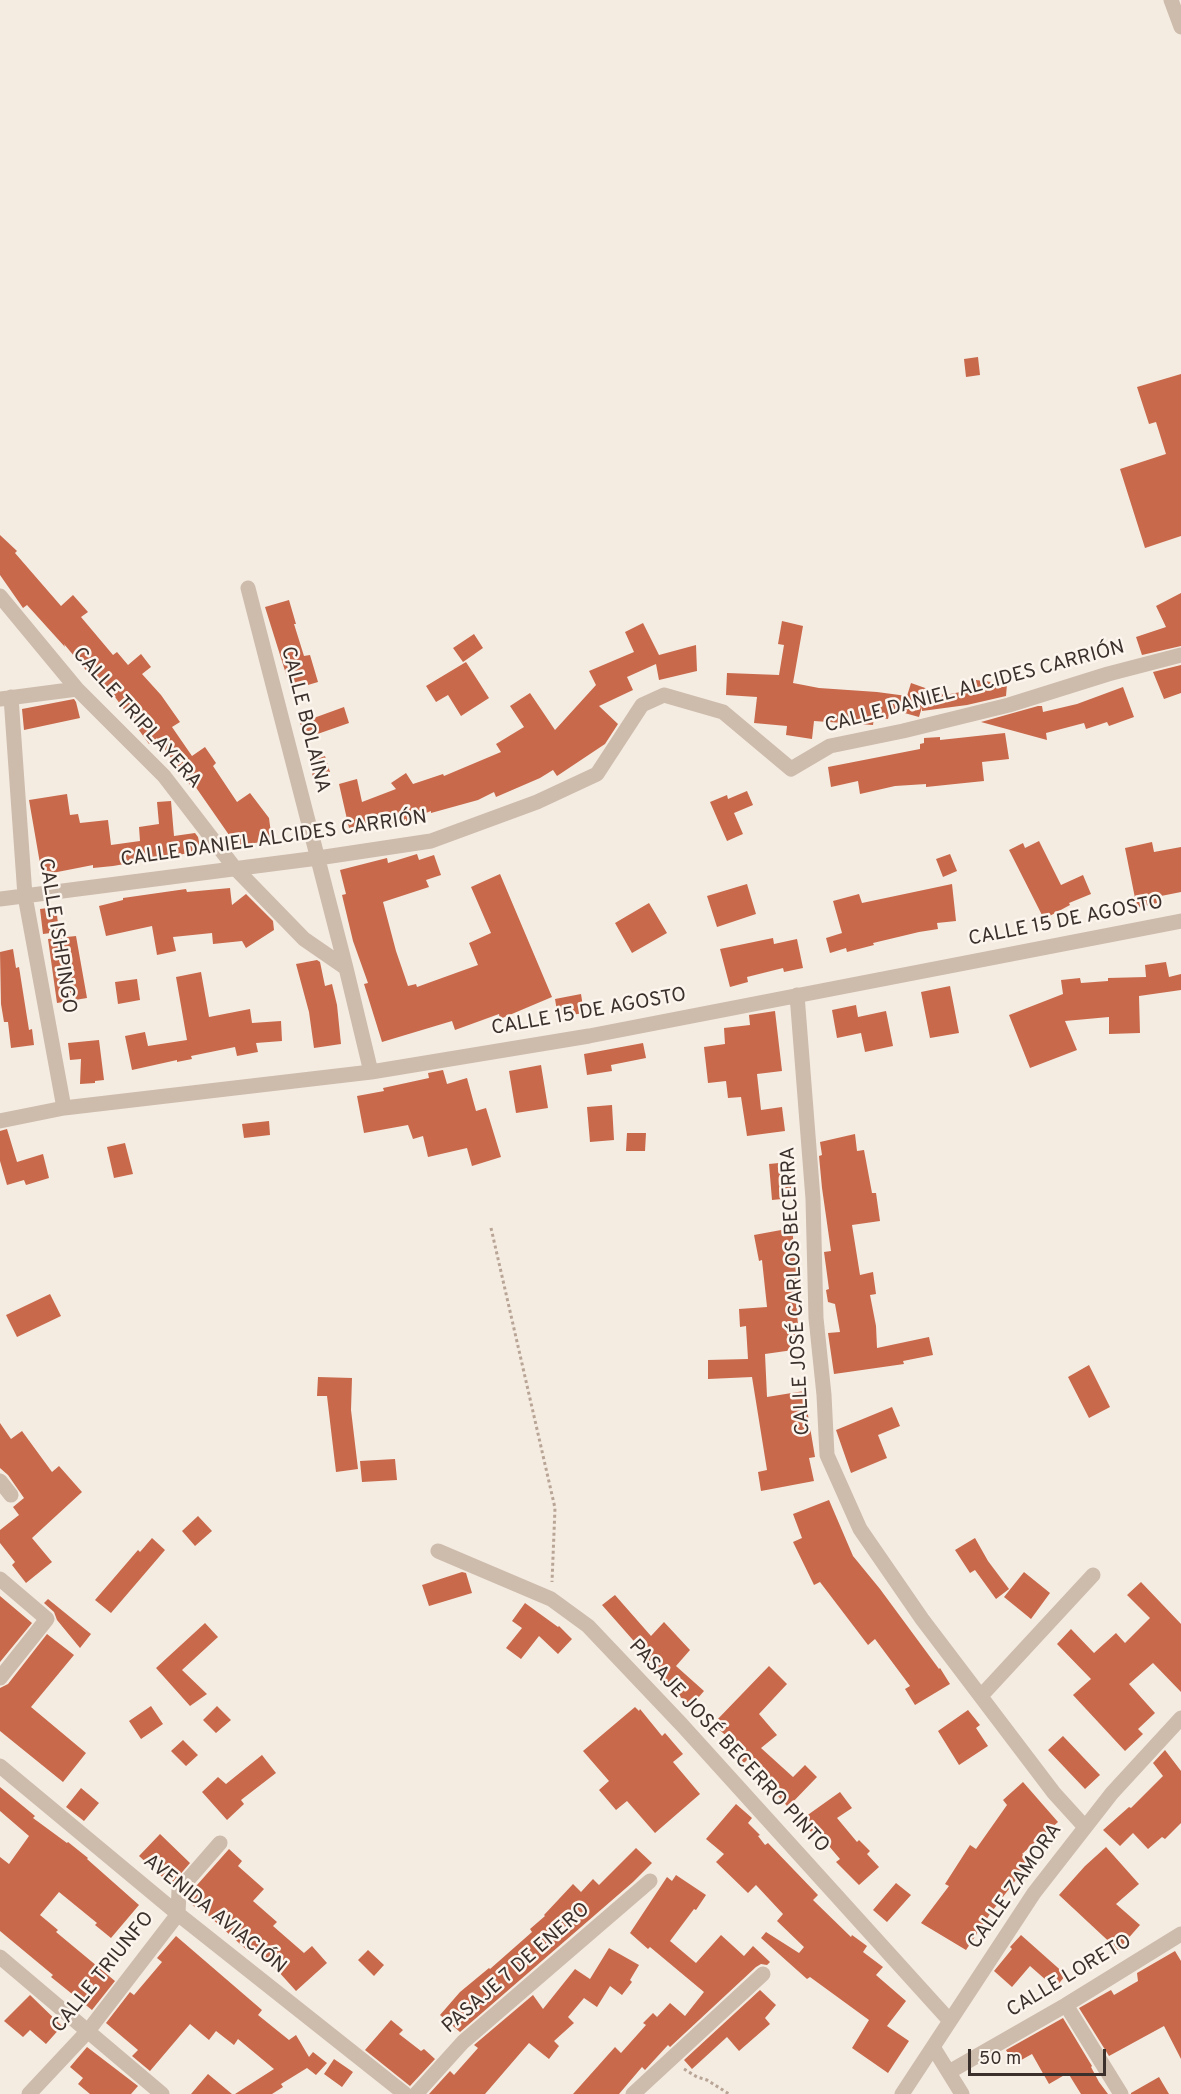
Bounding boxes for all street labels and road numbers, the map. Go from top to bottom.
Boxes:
street label: CALLE DANIEL ALCIDES CARRIÓN [823,636,1127,740]
street label: CALLE TRIPLAYERA [66,643,206,795]
street label: CALLE BOLAINA [274,644,334,796]
street label: CALLE DANIEL ALCIDES CARRIÓN [119,807,429,873]
street label: CALLE ISHPINGO [32,857,80,1015]
street label: CALLE 15 DE AGOSTO [967,891,1165,953]
street label: CALLE 15 DE AGOSTO [490,984,688,1042]
street label: CALLE JOSÉ CARLOS BECERRA [777,1146,817,1436]
street label: PASAJE JOSÉ BECERRO PINTO [623,1635,833,1859]
street label: CALLE ZAMORA [964,1820,1068,1954]
street label: AVENIDA AVIACIÓN [138,1850,290,1980]
street label: PASAJE 7 DE ENERO [438,1898,596,2040]
street label: CALLE TRIUNFO [48,1908,160,2038]
street label: CALLE LORETO [1003,1930,1137,2024]

